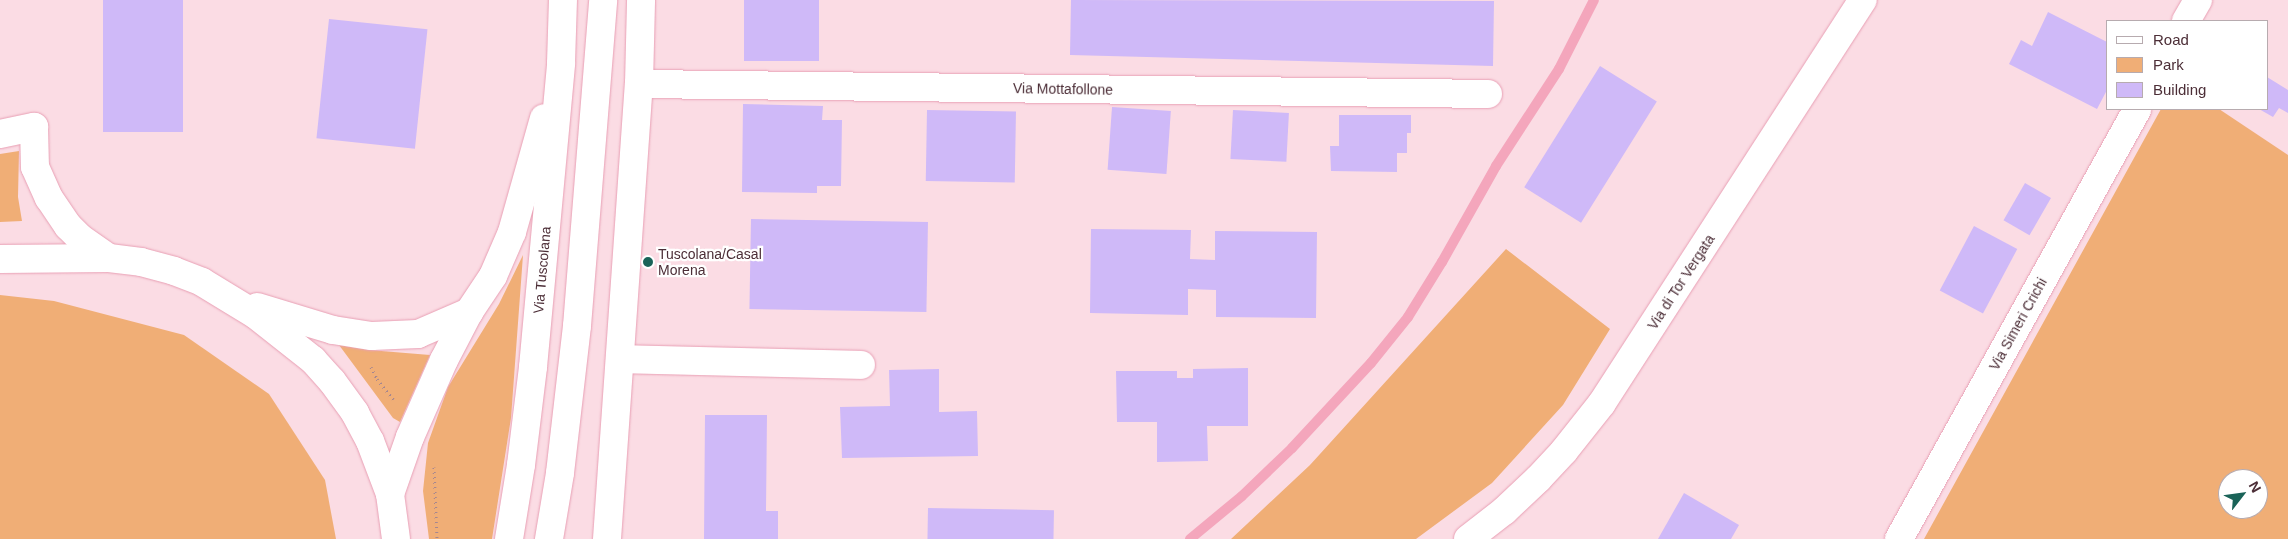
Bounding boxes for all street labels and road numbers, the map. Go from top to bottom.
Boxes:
street label: Via Mottafollone [1013,80,1113,98]
street label: Via Tuscolana [530,225,554,315]
street label: Via di Tor Vergata [1644,231,1718,333]
street label: Via Simeri Crichi [1986,275,2050,373]

